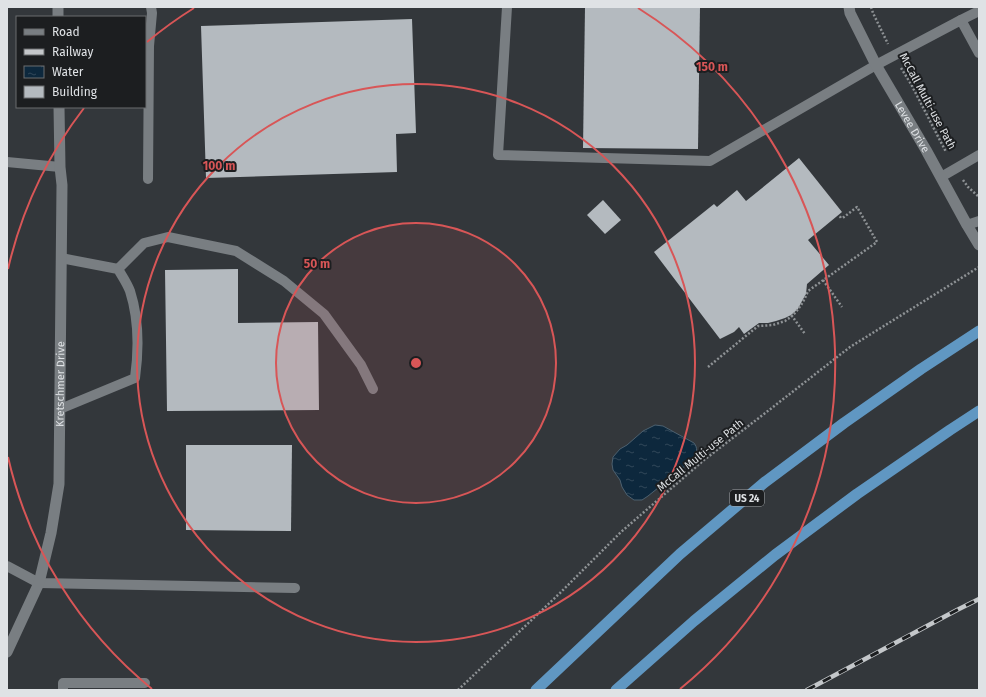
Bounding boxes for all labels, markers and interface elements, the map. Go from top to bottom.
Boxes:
legend [16,16,146,108]
text: Road [52,25,80,39]
text: Railway [52,45,93,59]
street label: McCall Multi-use Path [897,51,959,152]
text: 150 m [696,60,728,74]
text: Water [52,65,84,79]
text: Building [52,85,98,99]
street label: Levee Drive [892,99,932,155]
text: 100 m [203,159,235,173]
text: 50 m [304,257,330,271]
street label: Kretschmer Drive [54,341,67,427]
centre of rings [409,356,423,370]
street label: McCall Multi-use Path [654,417,746,494]
road number: US 24 [730,490,764,506]

